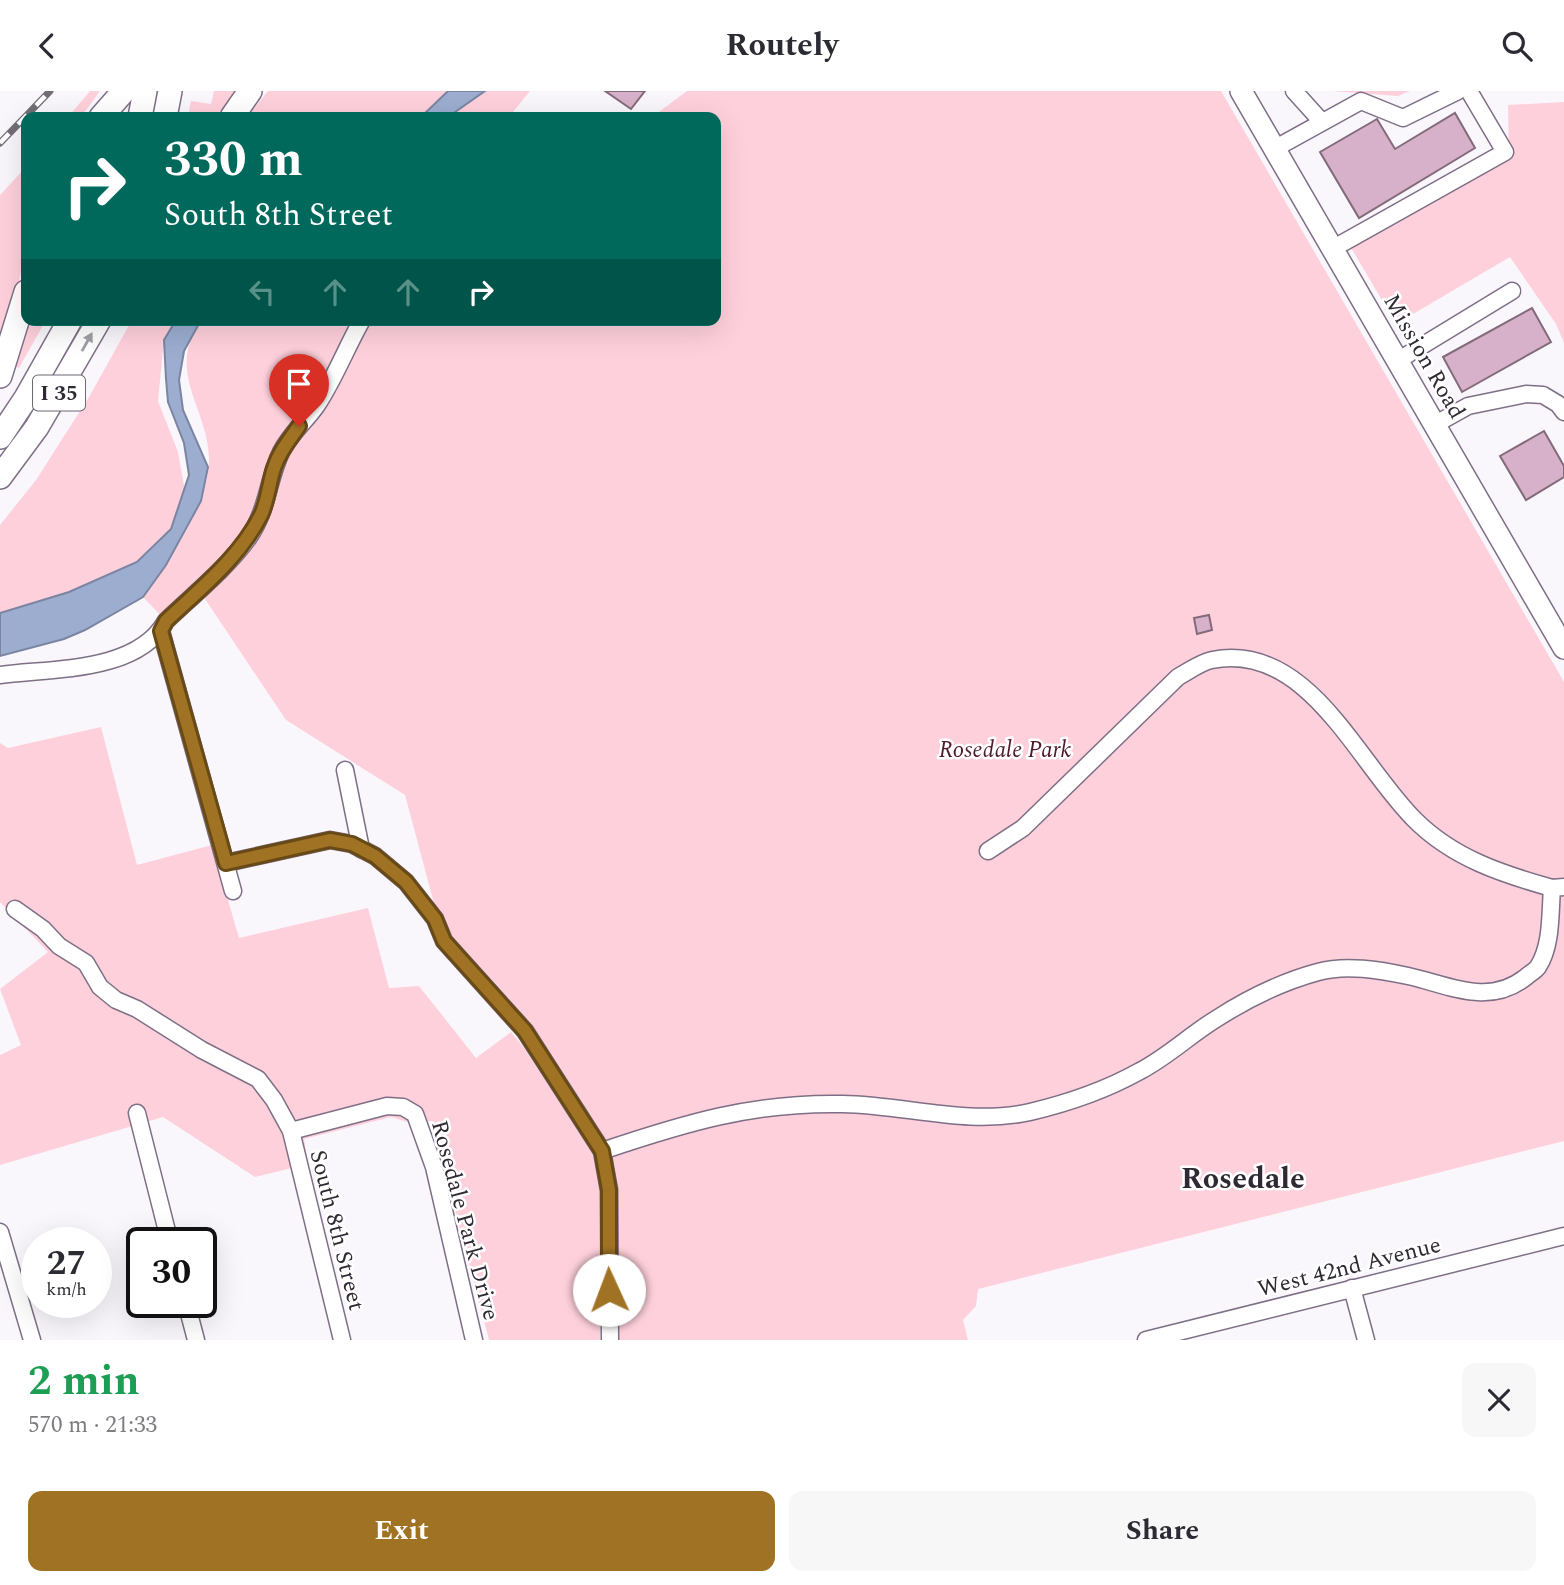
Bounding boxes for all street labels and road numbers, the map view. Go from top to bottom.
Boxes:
street label: Mission Road [1374,288,1474,426]
road number: I 35 [33,375,85,411]
street label: Rosedale Park Drive [421,1116,508,1324]
street label: South 8th Street [300,1146,373,1314]
street label: West 42nd Avenue [1254,1228,1445,1307]

